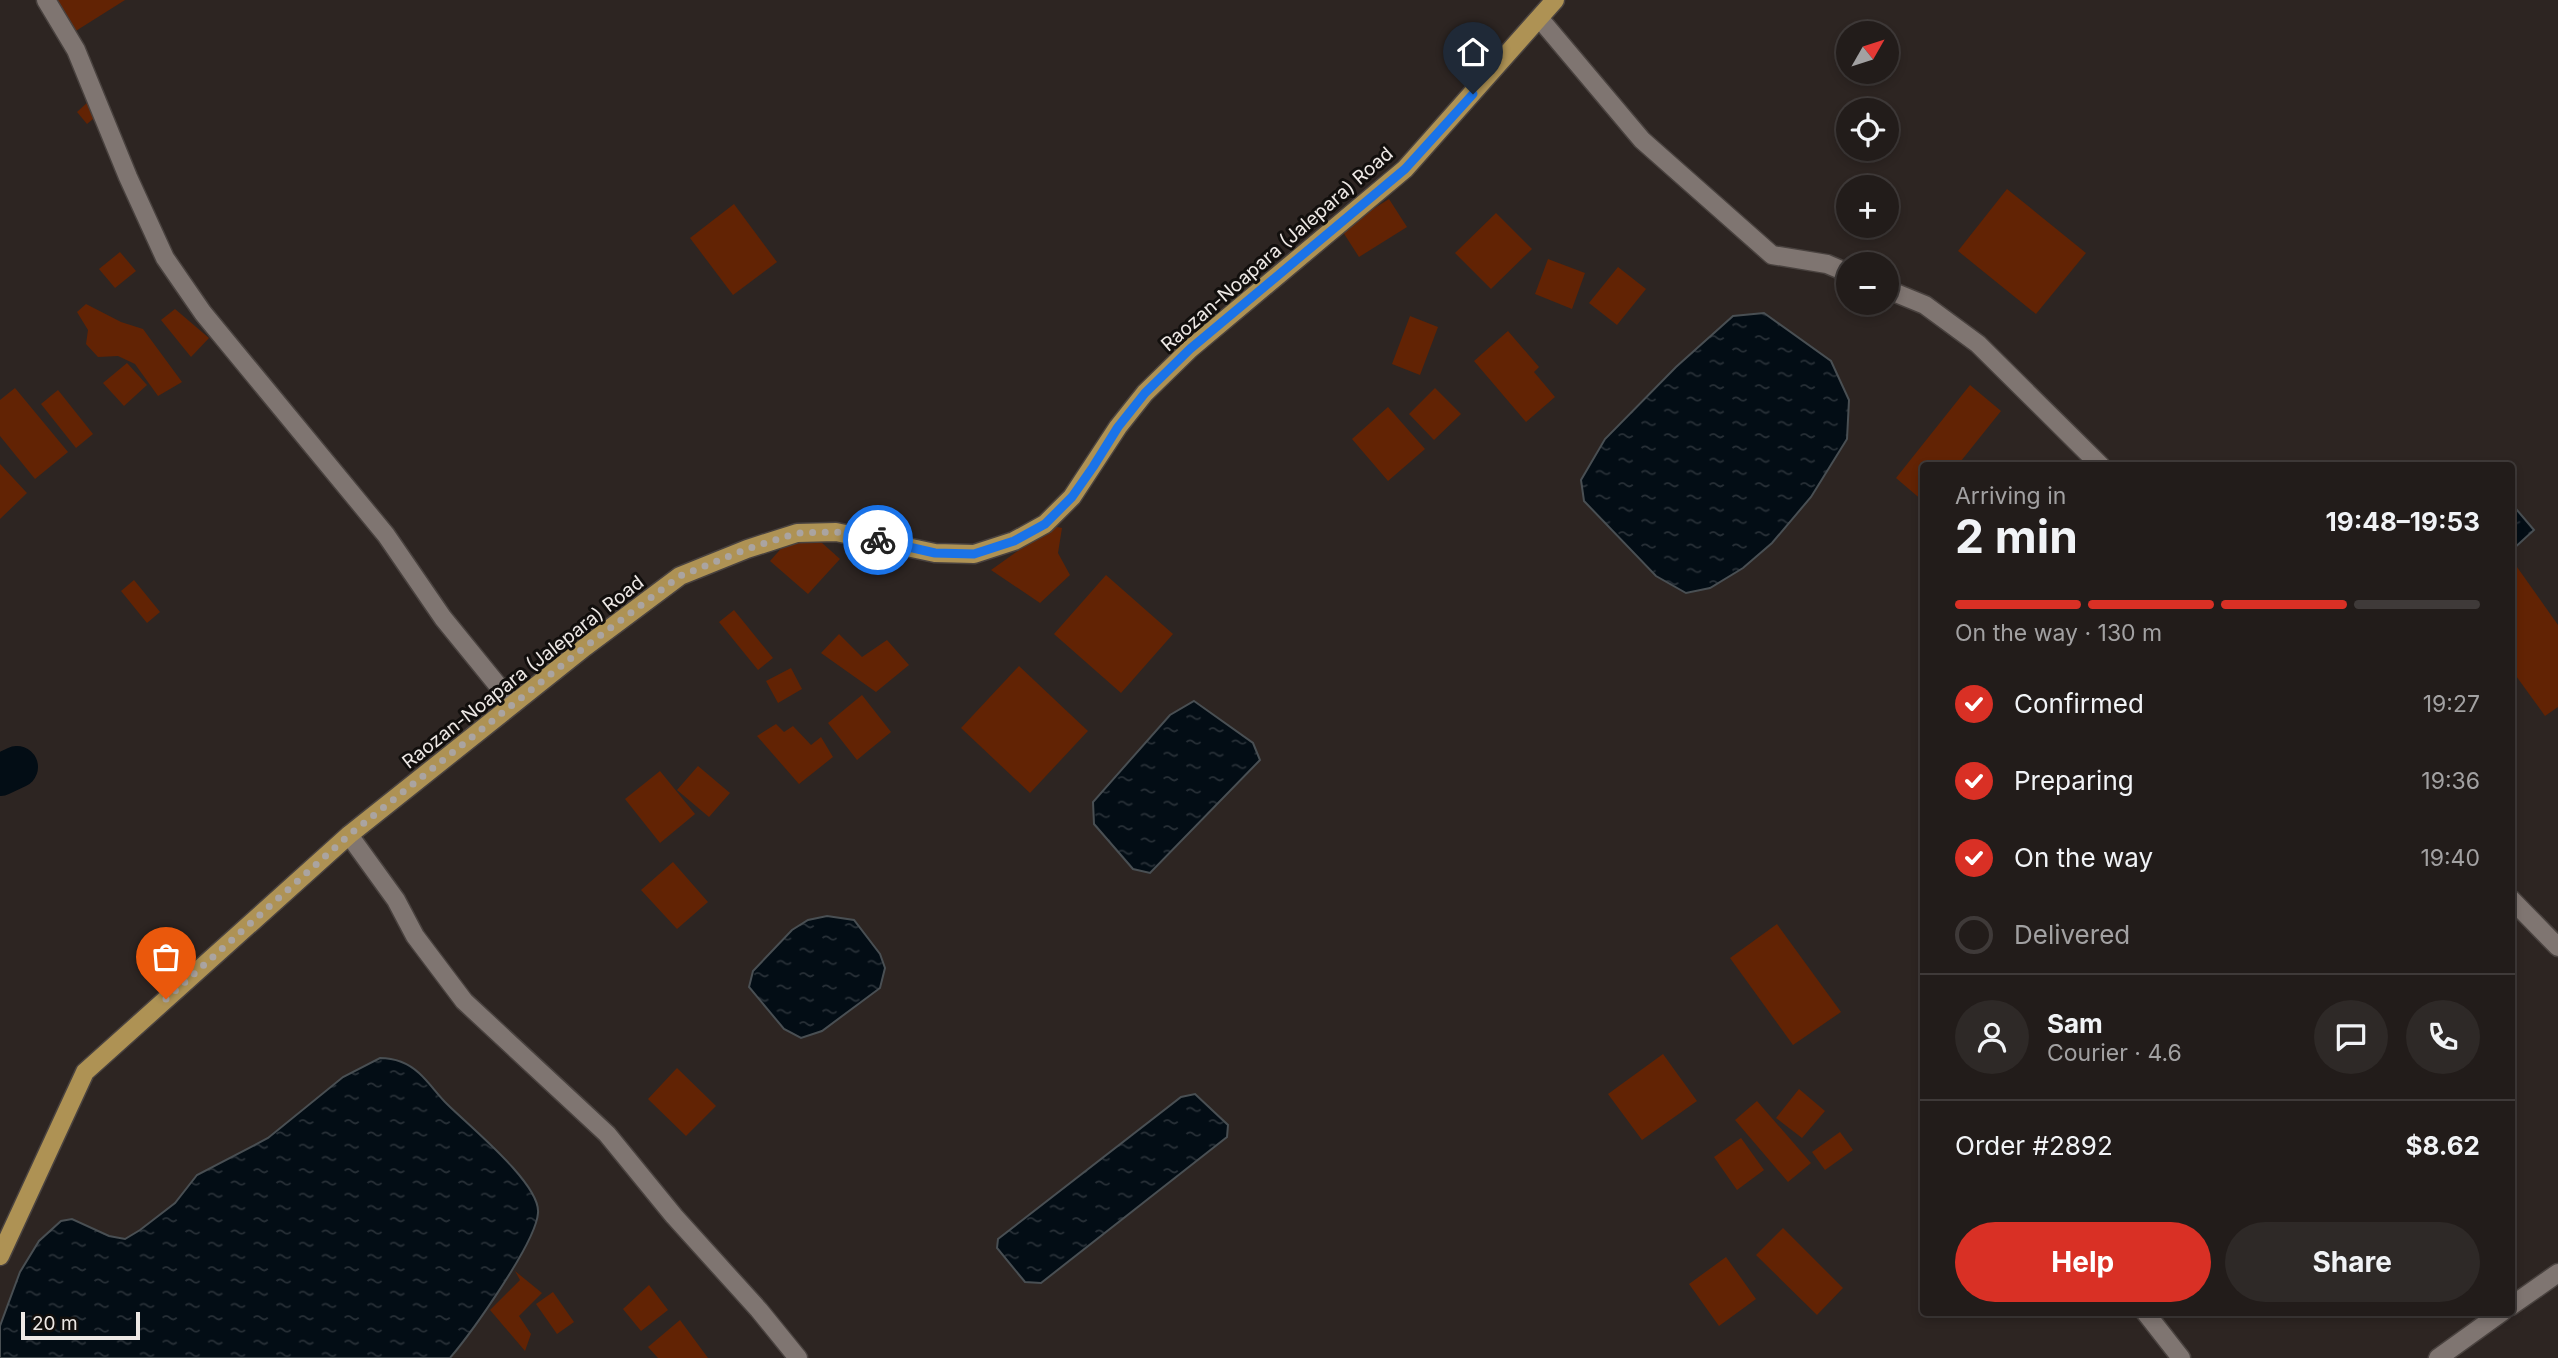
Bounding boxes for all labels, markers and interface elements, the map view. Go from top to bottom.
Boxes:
north arrow [1836,21,1899,84]
map controls [1836,21,1899,315]
pin [1443,22,1503,94]
icon: home [1454,33,1492,71]
button: locate [1836,98,1899,161]
street label: Raozan-Noapara (Jalepara) Road [1156,142,1398,356]
button: + [1836,175,1899,238]
button: − [1836,252,1899,315]
text: Arriving in [1955,482,2066,510]
courier [843,505,913,575]
text: 19:48–19:53 [2326,506,2480,537]
text: 2 min [1955,508,2078,564]
icon: bike [859,521,897,559]
street label: Raozan-Noapara (Jalepara) Road [398,571,648,773]
text: On the way · 130 m [1955,619,2162,647]
icon: check [1955,685,1993,723]
text: Confirmed [2014,688,2144,719]
text: 19:27 [2423,690,2480,718]
icon: check [1955,762,1993,800]
text: Preparing [2014,765,2134,796]
text: 19:36 [2421,767,2480,795]
icon: check [1955,839,1993,877]
text: On the way [2014,842,2153,873]
text: 19:40 [2420,844,2480,872]
text: Delivered [2014,919,2130,950]
pin [136,927,196,999]
icon: bag [147,938,185,976]
button: person [1955,1000,2029,1074]
button: chat [2314,1000,2388,1074]
button: phone [2406,1000,2480,1074]
text: Sam [2047,1008,2103,1039]
text: Courier · 4.6 [2047,1039,2182,1067]
text: Order #2892 [1955,1130,2113,1161]
text: $8.62 [2405,1130,2480,1161]
button: Help [1955,1222,2211,1302]
button: Share [2225,1222,2480,1302]
scale bar [21,1309,140,1341]
text: 20 m [32,1312,78,1335]

